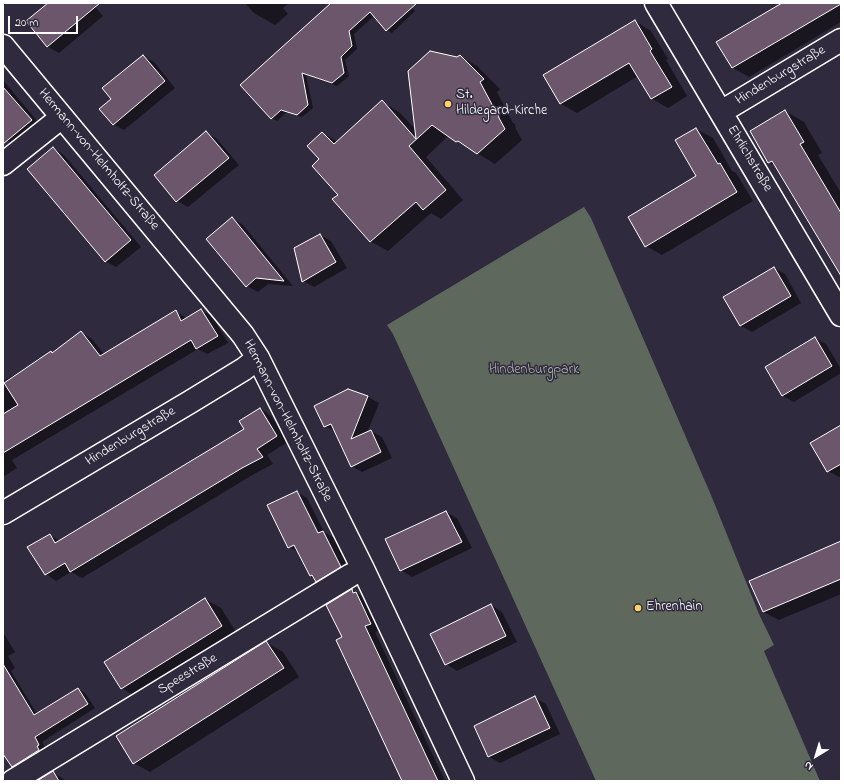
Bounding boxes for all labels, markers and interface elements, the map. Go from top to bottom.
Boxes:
scale bar [10,8,80,34]
text: 20 m [15,14,38,32]
street label: Hindenburgstraße [733,43,829,109]
street label: Hermann-von-Helmholtz-Straße [34,86,162,234]
place label: St. Hildegard-Kirche [456,88,547,120]
marker: St. Hildegard-Kirche [443,99,453,109]
street label: Ehrlichstraße [723,123,775,195]
street label: Hermann-von-Helmholtz-Straße [239,337,335,505]
park label: Hindenburgpark [489,363,579,379]
street label: Hindenburgstraße [83,404,179,470]
place label: Ehrenhain [646,600,702,616]
marker: Ehrenhain [633,603,643,613]
street label: Speestraße [155,651,221,699]
north arrow [796,736,836,776]
text: N [801,757,816,774]

